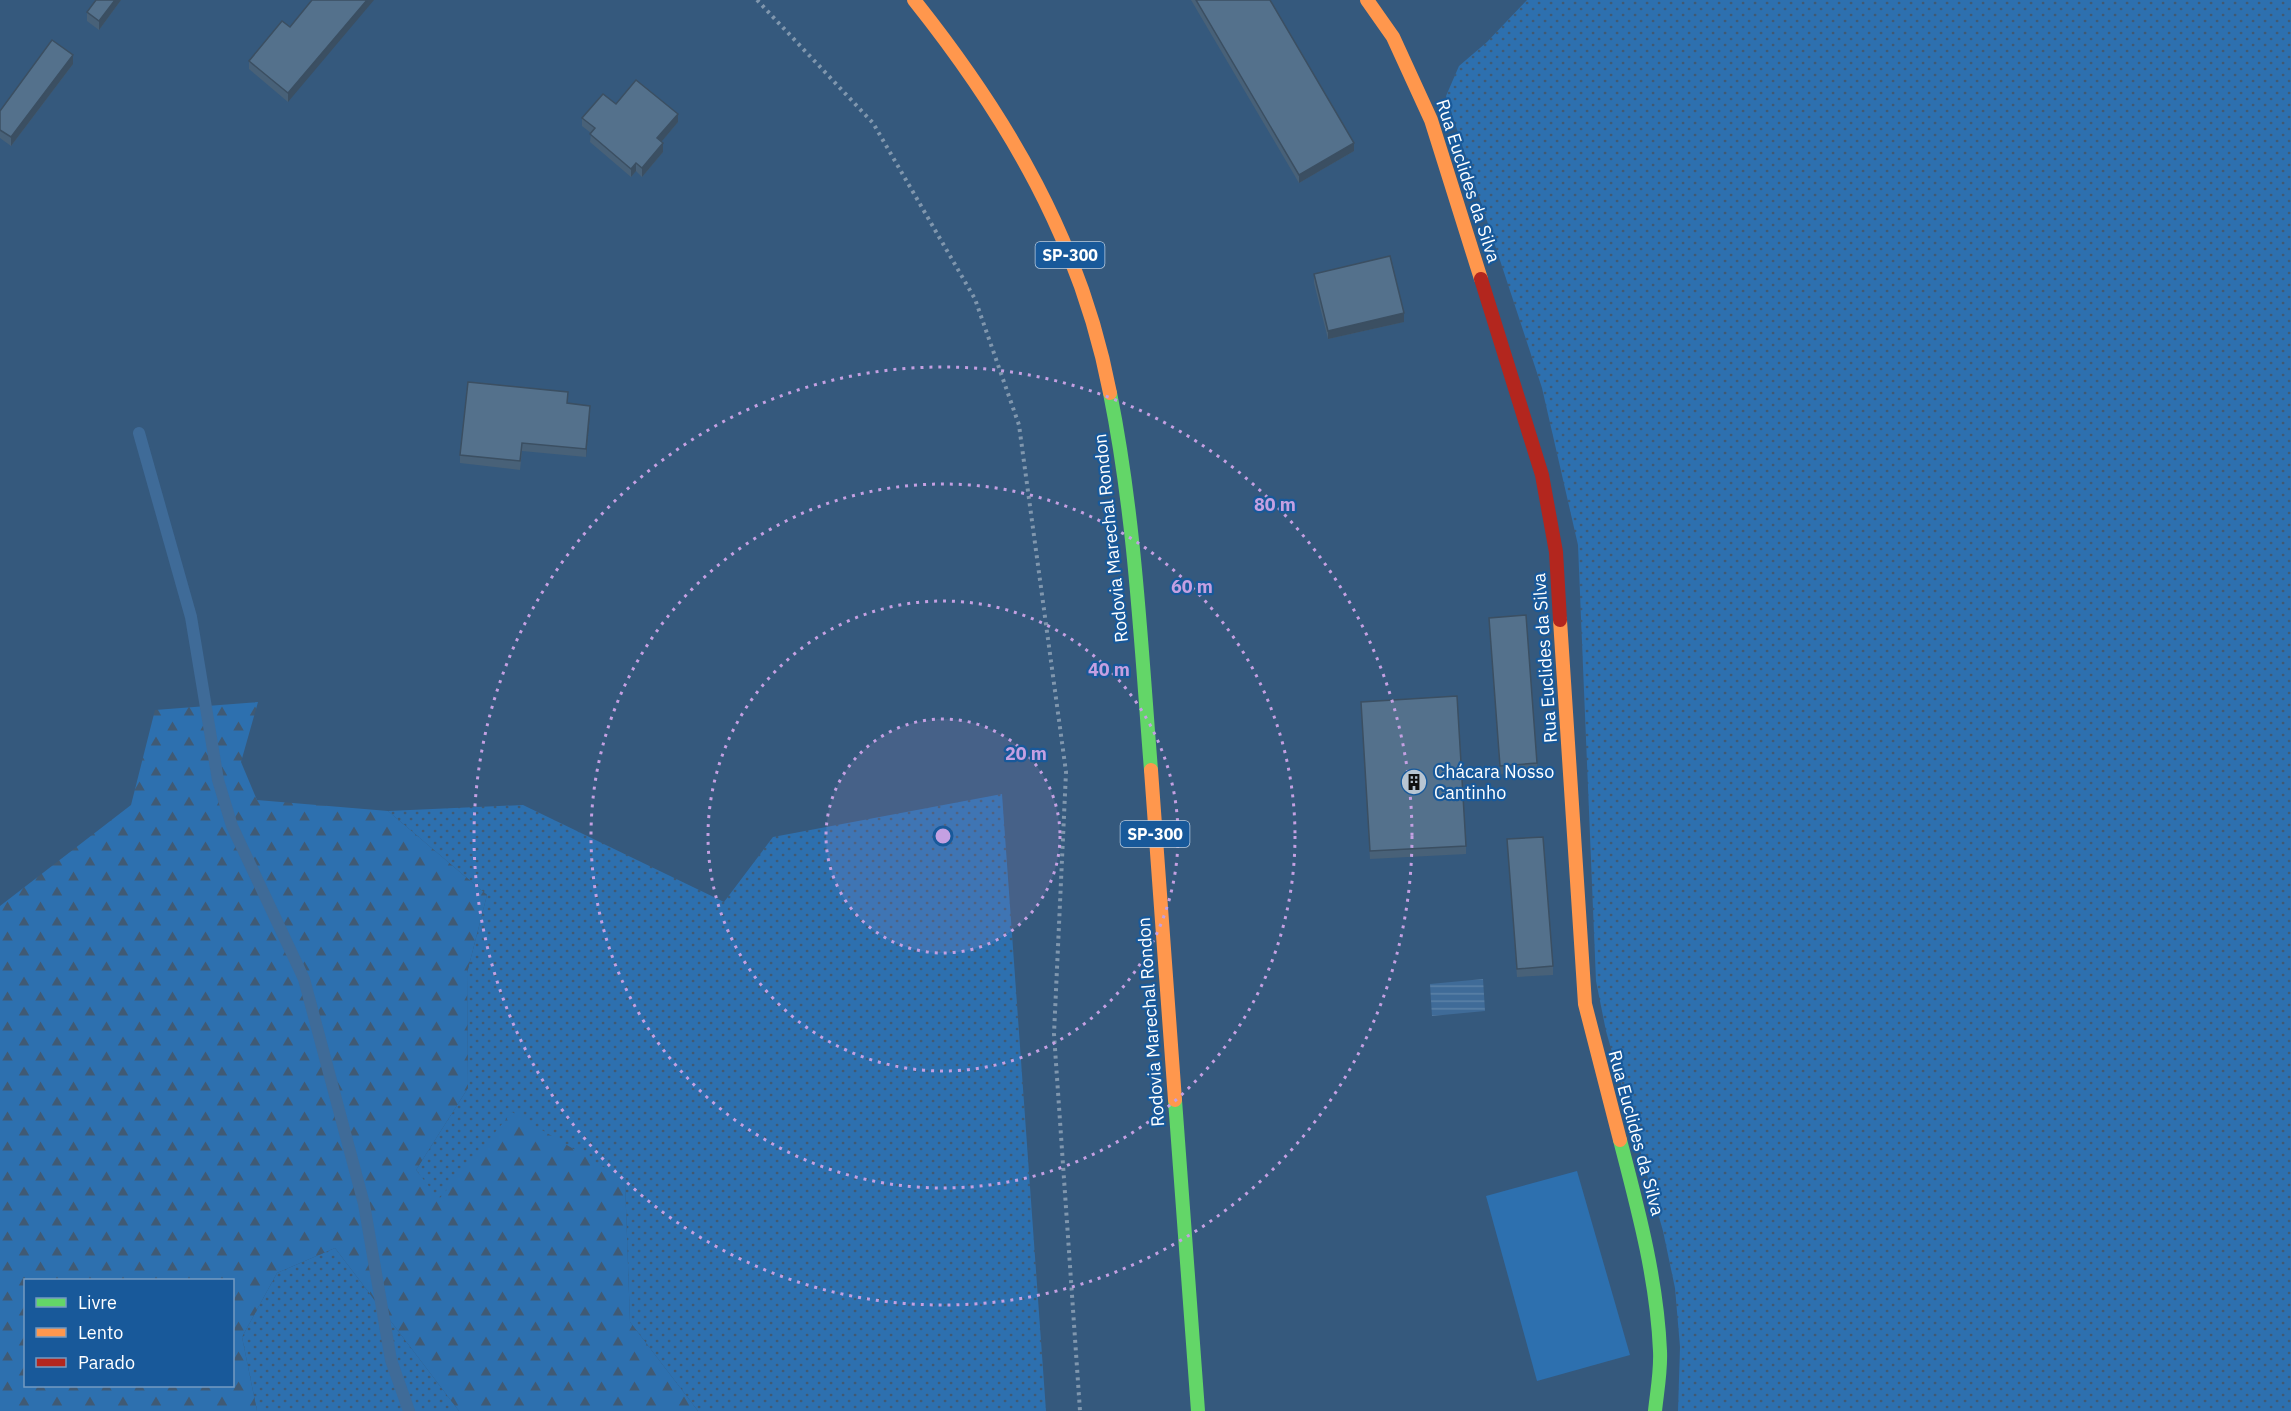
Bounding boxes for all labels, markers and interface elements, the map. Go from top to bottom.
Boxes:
street label: Rua Euclides da Silva [1431,96,1506,266]
road number: SP-300 [1036,242,1104,268]
street label: Rodovia Marechal Rondon [1088,432,1133,644]
text: 80 m [1254,493,1296,516]
street label: Rua Euclides da Silva [1527,572,1562,744]
text: 60 m [1171,575,1213,598]
text: 40 m [1088,658,1130,681]
text: 20 m [1005,742,1047,765]
place label: Chácara Nosso Cantinho [1434,760,1554,804]
building icon: Chácara Nosso Cantinho [1399,767,1429,797]
road number: SP-300 [1120,821,1190,847]
centre of rings [933,826,953,846]
street label: Rodovia Marechal Rondon [1132,917,1169,1128]
street label: Rua Euclides da Silva [1603,1048,1670,1219]
legend [24,1279,234,1387]
text: Livre [78,1291,117,1314]
text: Lento [78,1321,123,1344]
text: Parado [78,1351,135,1374]

